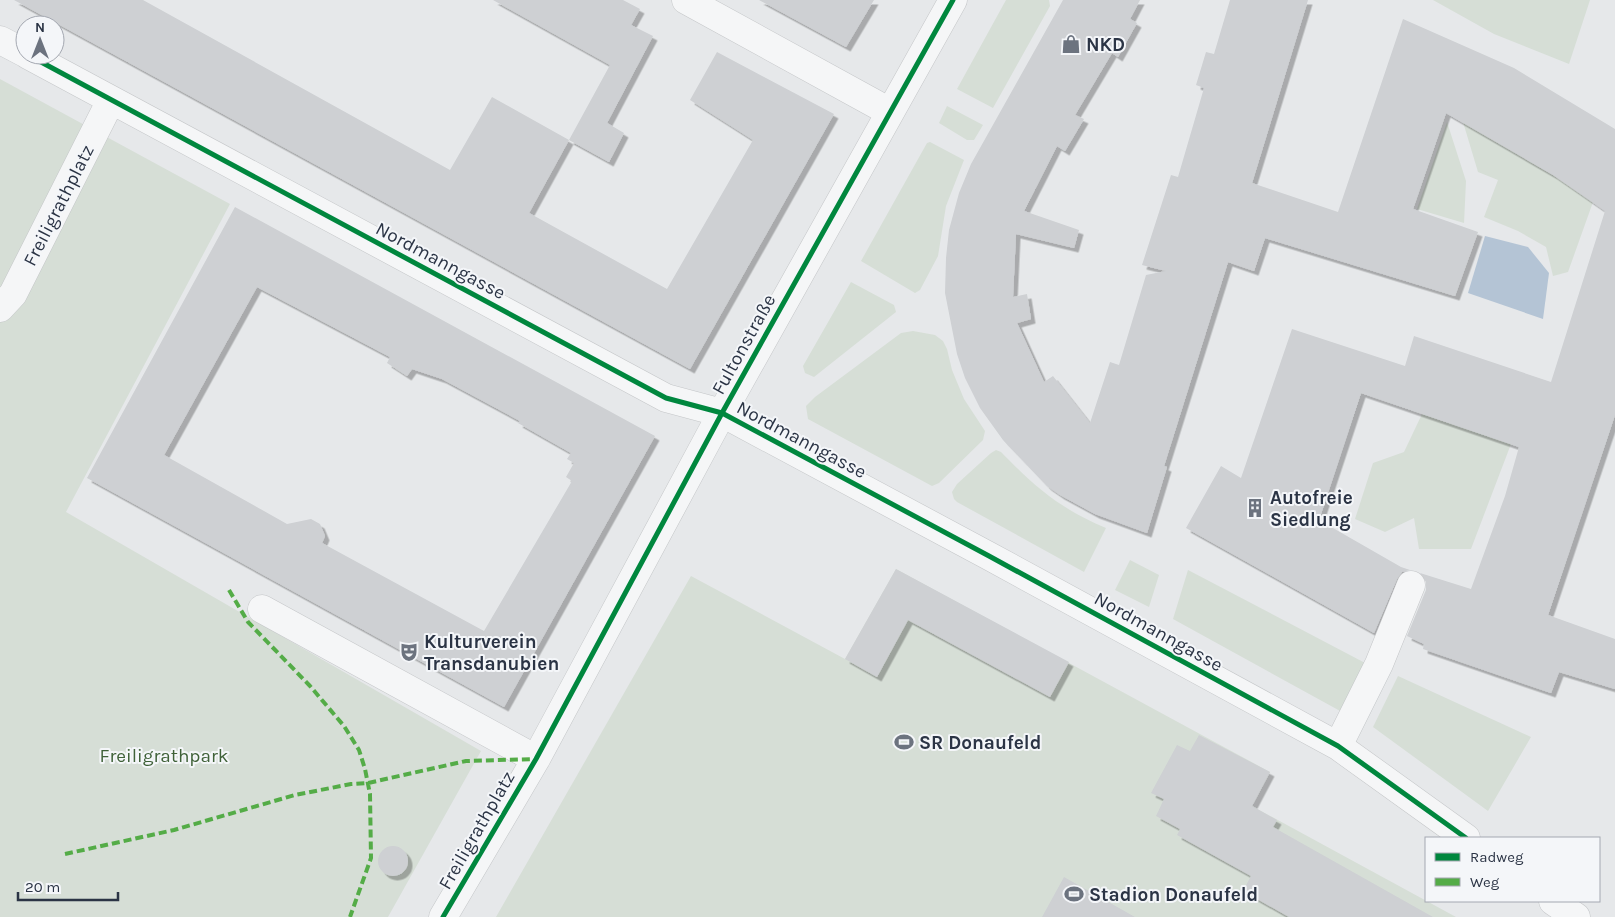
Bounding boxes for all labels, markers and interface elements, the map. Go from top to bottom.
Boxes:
north arrow [15,15,65,65]
text: N [35,19,45,36]
shop icon: NKD [1060,33,1082,55]
place label: NKD [1086,34,1125,56]
street label: Freiligrathplatz [19,141,99,270]
street label: Nordmanngasse [372,217,509,304]
street label: Fultonstraße [707,291,780,398]
street label: Nordmanngasse [733,396,870,483]
place label: Autofreie Siedlung [1270,487,1353,531]
building icon: Autofreie Siedlung [1244,497,1266,519]
street label: Nordmanngasse [1090,587,1227,676]
place label: Kulturverein Transdanubien [424,631,559,675]
theatre icon: Kulturverein Transdanubien [398,641,420,663]
sports icon: SR Donaufeld [893,731,915,753]
place label: SR Donaufeld [919,732,1041,754]
park label: Freiligrathpark [99,745,229,767]
street label: Freiligrathplatz [434,767,520,894]
legend [1425,837,1600,902]
text: Radweg [1470,848,1524,866]
scale bar [18,870,118,902]
text: Weg [1470,873,1500,891]
text: 20 m [25,878,60,896]
sports icon: Stadion Donaufeld [1063,883,1085,905]
place label: Stadion Donaufeld [1089,884,1258,906]

